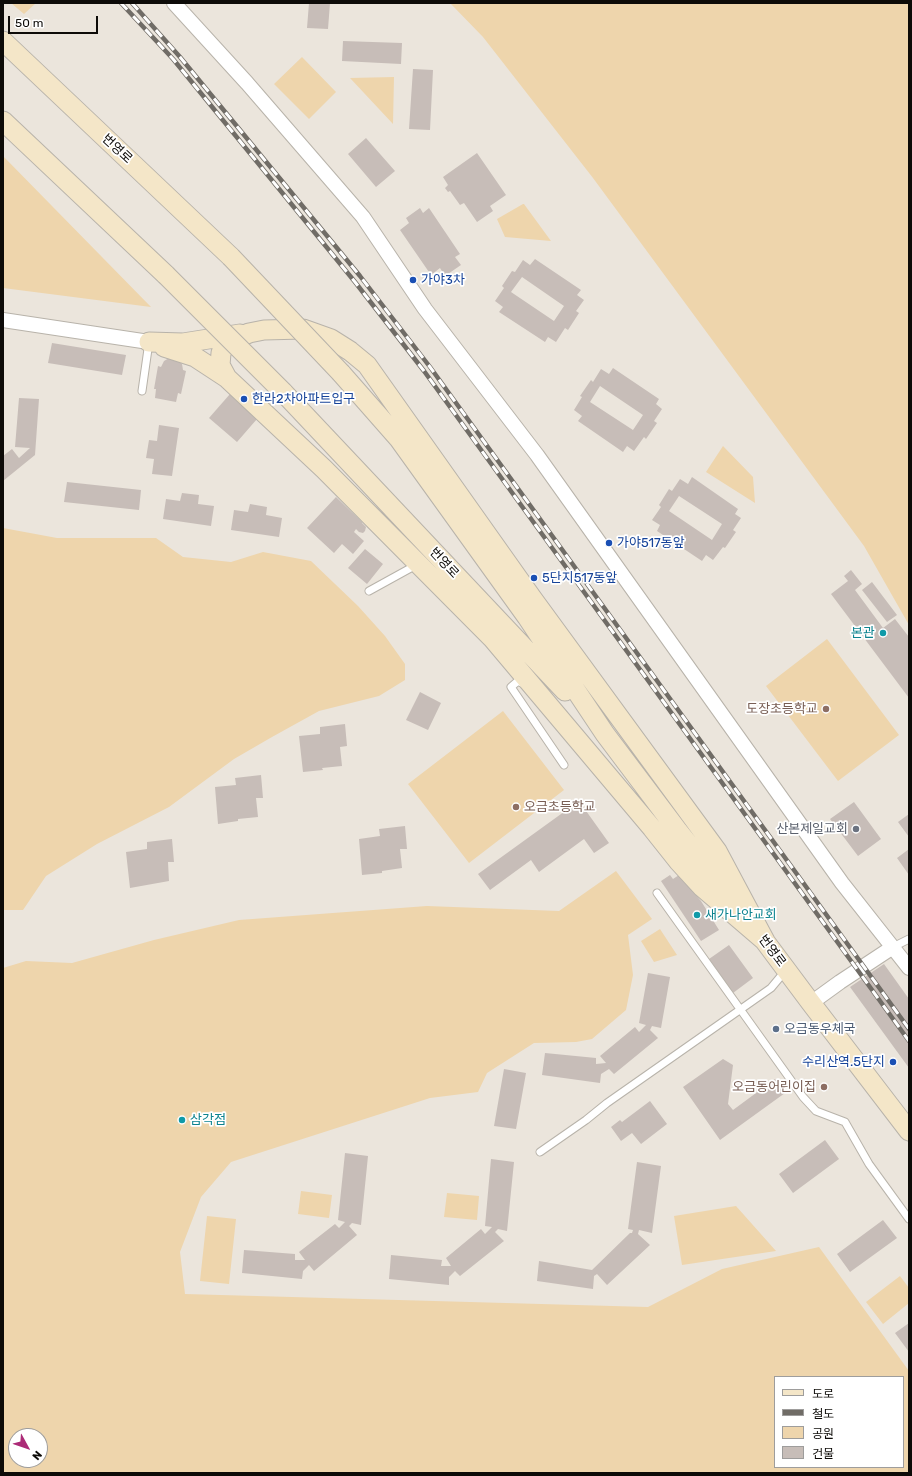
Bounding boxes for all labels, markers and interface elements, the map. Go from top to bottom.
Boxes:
scale bar [10,8,100,34]
text: 50 m [15,16,43,30]
street label: 번영로 [99,131,135,167]
place label: 가야3차 [421,272,465,288]
marker: 가야3차 [408,275,418,285]
place label: 한라2차아파트입구 [252,391,355,407]
marker: 한라2차아파트입구 [239,394,249,404]
place label: 가야517동앞 [617,535,685,551]
marker: 가야517동앞 [604,538,614,548]
street label: 번영로 [426,545,462,581]
place label: 5단지517동앞 [542,570,617,586]
marker: 5단지517동앞 [529,573,539,583]
place label: 본관 [851,625,875,641]
marker: 본관 [878,628,888,638]
place label: 도장초등학교 [746,701,818,717]
marker: 도장초등학교 [821,704,831,714]
place label: 오금초등학교 [524,799,596,815]
marker: 오금초등학교 [511,802,521,812]
place label: 산본제일교회 [776,821,848,837]
marker: 산본제일교회 [851,824,861,834]
place label: 새가나안교회 [705,907,777,923]
marker: 새가나안교회 [692,910,702,920]
street label: 번영로 [755,932,789,970]
place label: 오금동우체국 [784,1021,856,1037]
marker: 오금동우체국 [771,1024,781,1034]
place label: 수리산역.5단지 [802,1054,885,1070]
marker: 수리산역.5단지 [888,1057,898,1067]
place label: 오금동어린이집 [732,1079,816,1095]
marker: 오금동어린이집 [819,1082,829,1092]
place label: 삼각점 [190,1112,226,1128]
marker: 삼각점 [177,1115,187,1125]
legend [774,1376,904,1468]
text: 도로 [812,1387,834,1401]
text: 철도 [812,1407,834,1421]
text: 공원 [812,1427,834,1441]
north arrow [8,1428,48,1468]
text: 건물 [812,1447,834,1461]
text: N [29,1448,44,1463]

